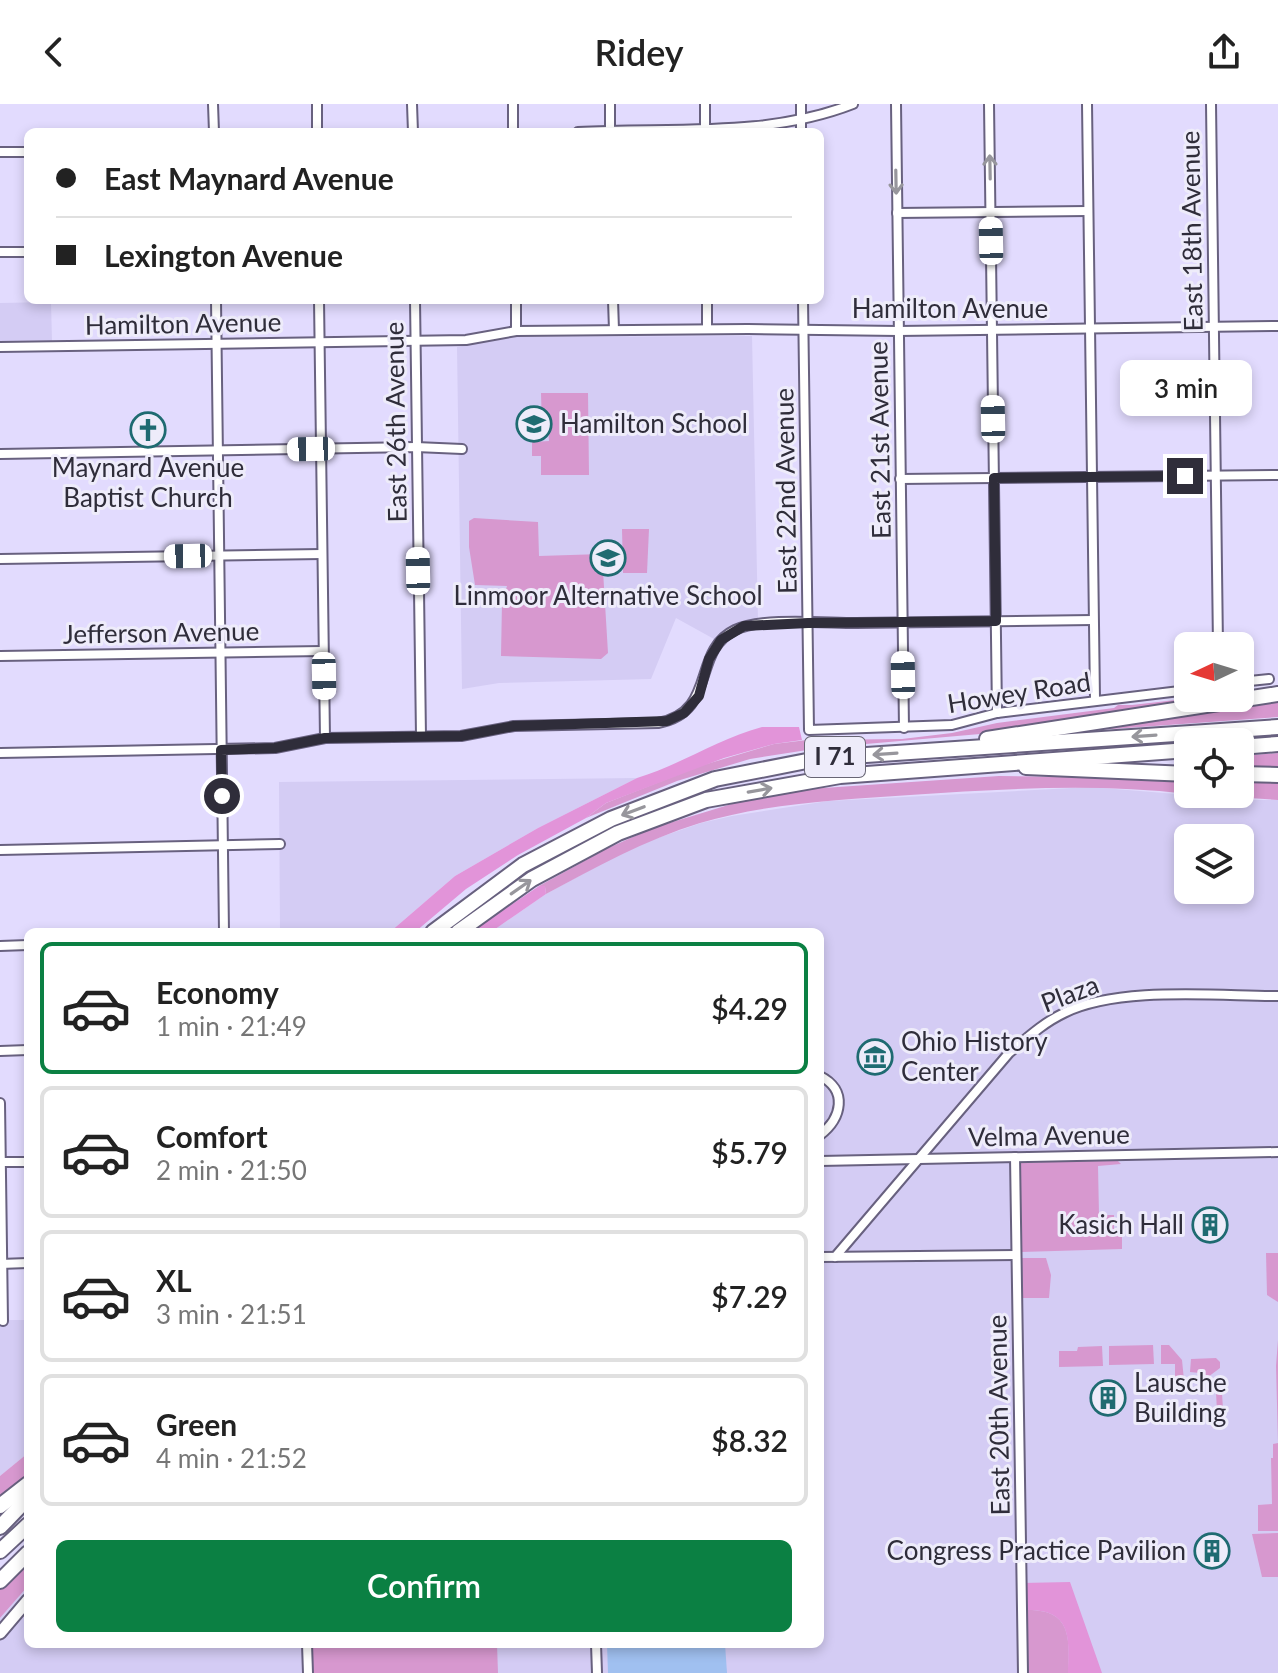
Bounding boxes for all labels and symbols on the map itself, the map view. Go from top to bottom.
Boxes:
street label: East 18th Avenue [1173,130,1209,332]
one-way arrow [982,154,998,181]
one-way arrow [889,168,904,195]
car [979,217,1003,265]
street label: Hamilton Avenue [852,292,1048,324]
street label: Hamilton Avenue [84,305,282,341]
street label: East 26th Avenue [377,321,413,523]
street label: East 21st Avenue [861,341,897,539]
callout: 3 min [1119,360,1251,416]
street label: East 22nd Avenue [767,388,803,594]
car [981,395,1005,443]
school or university icon: Hamilton School [515,405,553,443]
place label: Hamilton School [560,407,748,439]
church icon: Maynard Avenue Baptist Church [129,411,167,449]
car [287,437,335,461]
place label: Maynard Avenue Baptist Church [52,451,244,513]
route end [1167,458,1203,494]
school or university icon: Linmoor Alternative School [589,539,627,577]
car [164,544,212,568]
car [406,547,430,595]
place label: Linmoor Alternative School [453,579,763,611]
street label: Jefferson Avenue [62,614,259,650]
north arrow [1174,632,1254,712]
car [891,651,915,699]
car [312,652,336,700]
street label: Howey Road [945,665,1093,719]
one-way arrow [1131,729,1158,744]
road number: I 71 [805,737,865,777]
one-way arrow [872,747,899,762]
route start [204,778,240,814]
one-way arrow [747,782,773,797]
one-way arrow [621,805,646,819]
one-way arrow [510,879,532,895]
street label: Plaza [1036,968,1103,1019]
place label: Ohio History Center [901,1025,1048,1087]
museum icon: Ohio History Center [856,1038,894,1076]
street label: Velma Avenue [968,1118,1130,1152]
building icon: Kasich Hall [1191,1206,1229,1244]
place label: Kasich Hall [1058,1208,1184,1240]
street label: East 20th Avenue [980,1314,1016,1516]
place label: Lausche Building [1134,1366,1227,1428]
building icon: Lausche Building [1089,1379,1127,1417]
building icon: Congress Practice Pavilion [1193,1532,1231,1570]
place label: Congress Practice Pavilion [887,1534,1186,1566]

